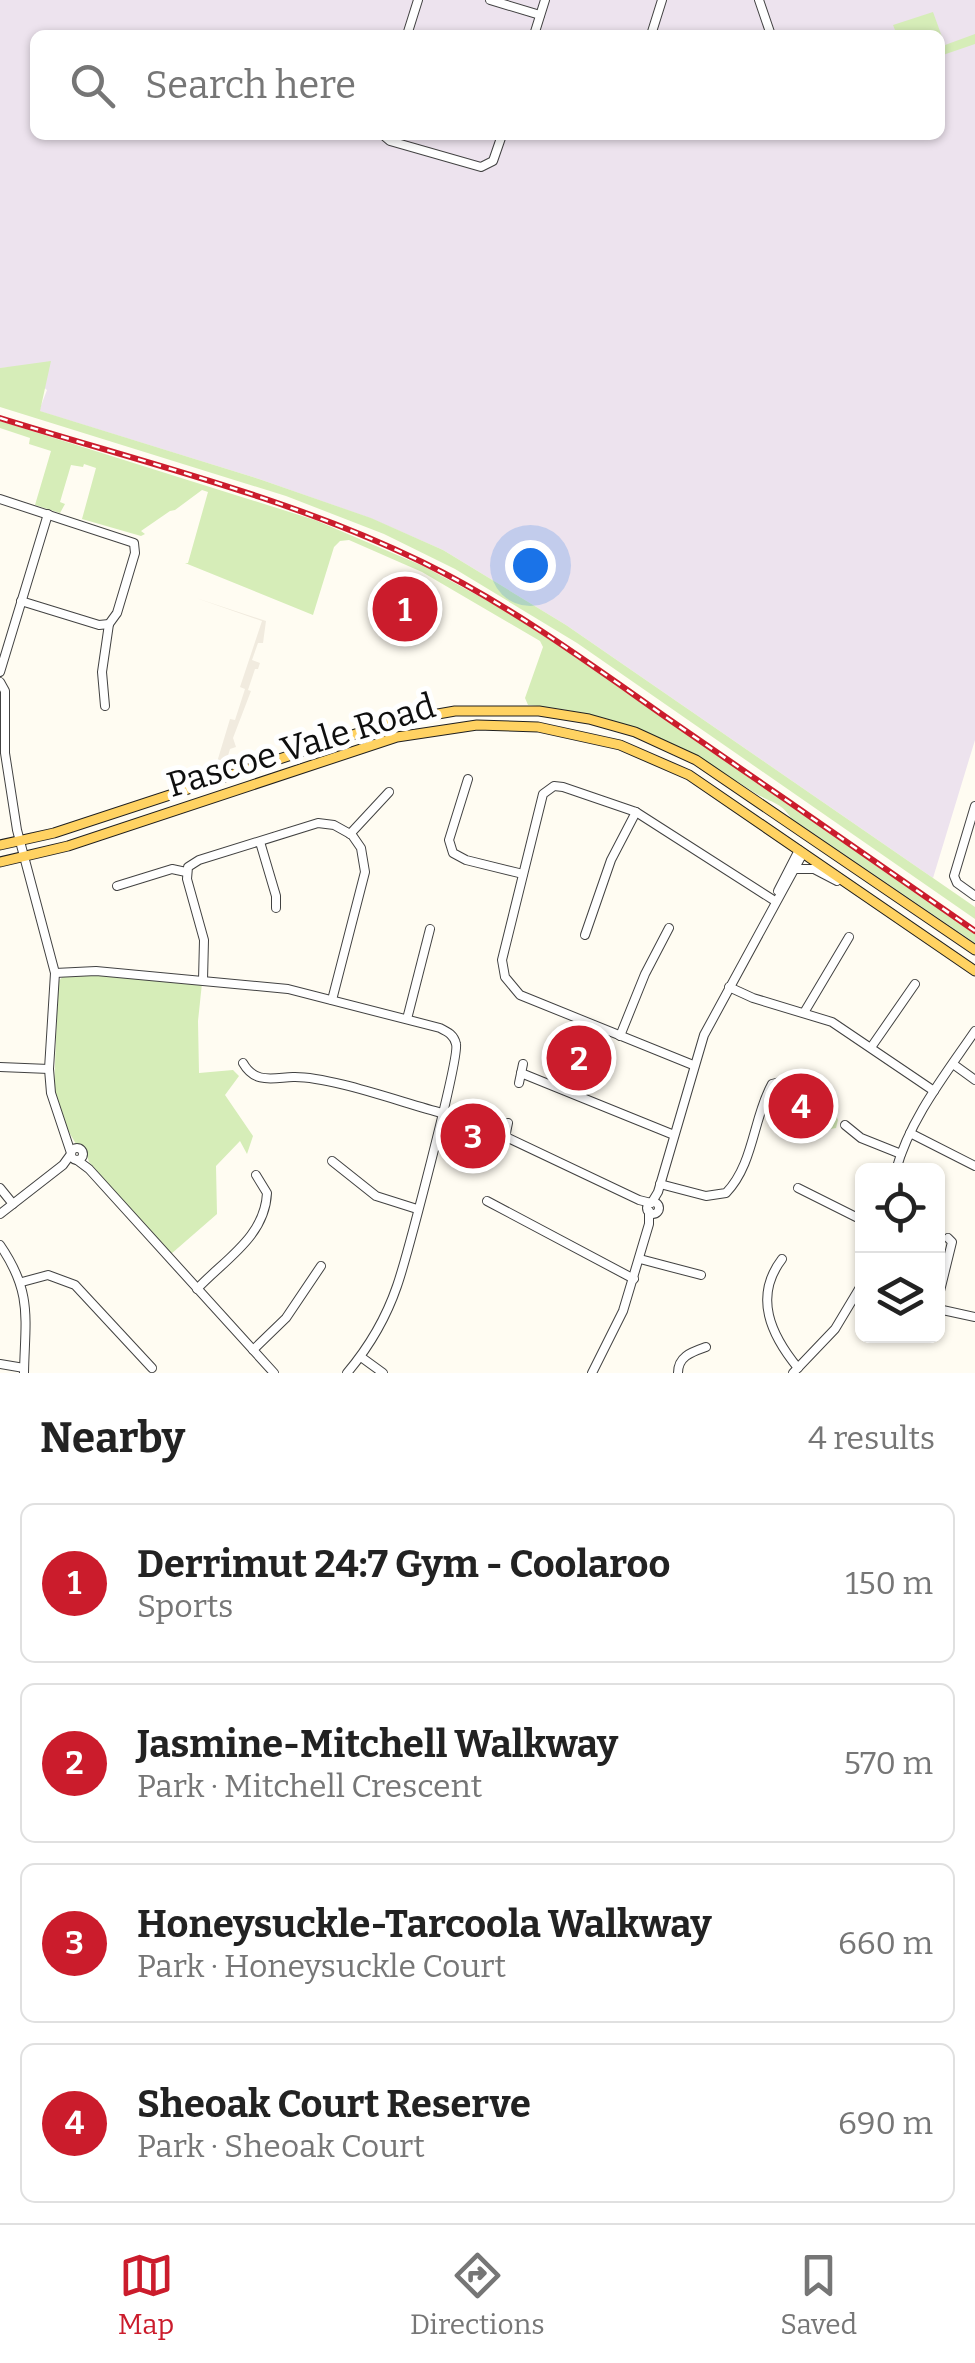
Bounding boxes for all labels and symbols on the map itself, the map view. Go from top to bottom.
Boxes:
your location [505,540,556,591]
pin: 1 [372,572,438,646]
street label: Pascoe Vale Road [162,684,440,806]
pin: 2 [546,1020,612,1096]
pin: 4 [768,1068,834,1144]
pin: 3 [440,1098,506,1174]

